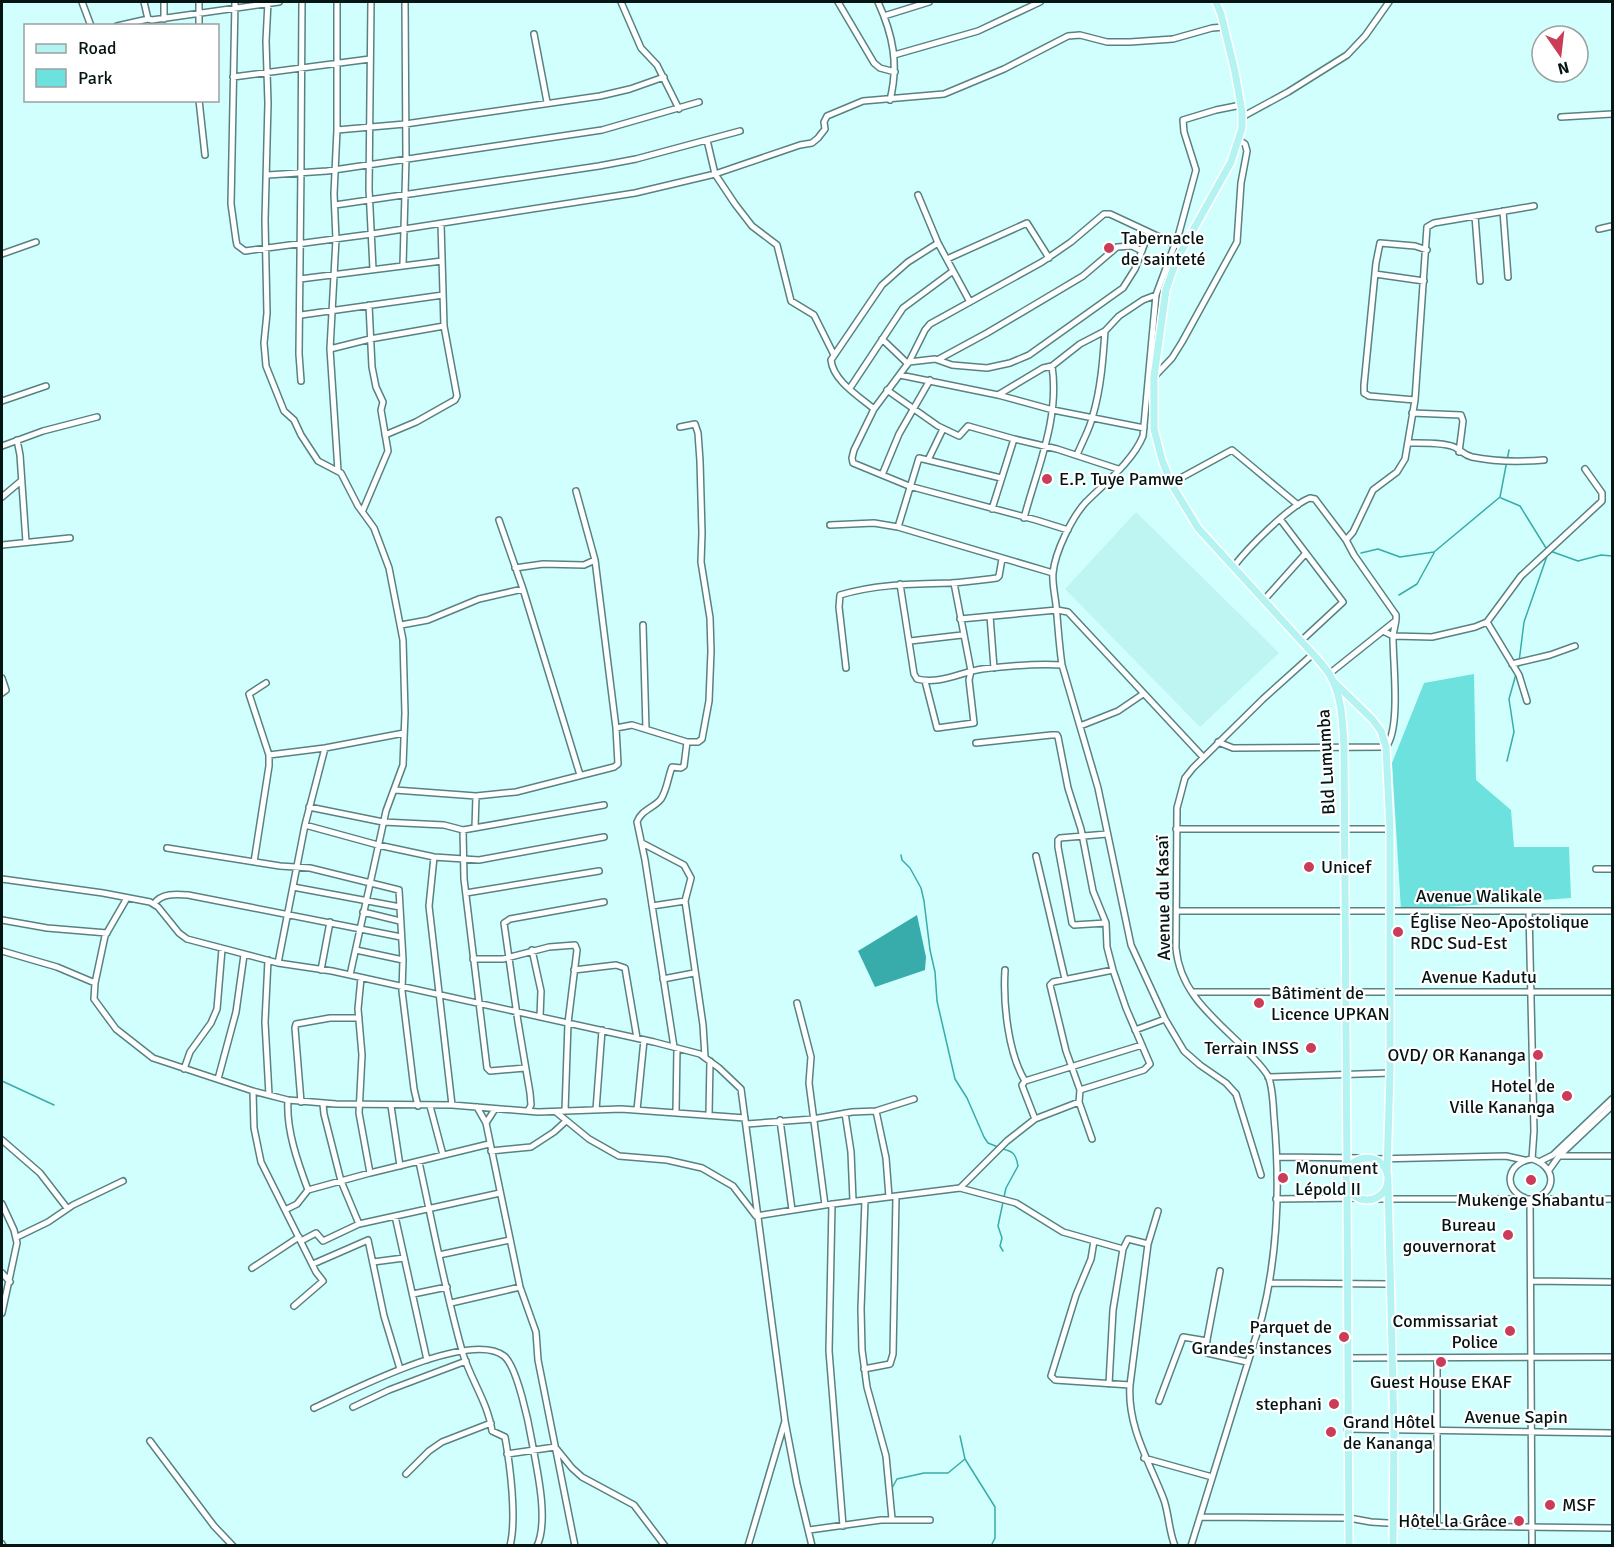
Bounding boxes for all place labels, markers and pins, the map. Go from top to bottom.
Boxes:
place label: Tabernacle de sainteté [1121,227,1206,270]
marker: Tabernacle de sainteté [1102,241,1116,255]
place label: E.P. Tuye Pamwe [1059,468,1184,490]
marker: E.P. Tuye Pamwe [1040,472,1054,486]
place label: Unicef [1321,856,1372,878]
marker: Unicef [1302,860,1316,874]
place label: Église Neo-Apostolique RDC Sud-Est [1410,911,1589,954]
marker: Église Neo-Apostolique RDC Sud-Est [1391,925,1405,939]
place label: Bâtiment de Licence UPKAN [1271,982,1390,1025]
marker: Bâtiment de Licence UPKAN [1252,996,1266,1010]
place label: Terrain INSS [1204,1037,1299,1059]
marker: Terrain INSS [1304,1041,1318,1055]
place label: OVD/ OR Kananga [1387,1044,1526,1066]
marker: OVD/ OR Kananga [1531,1048,1545,1062]
place label: Hotel de Ville Kananga [1449,1075,1555,1118]
marker: Hotel de Ville Kananga [1560,1089,1574,1103]
place label: Monument Lépold II [1295,1157,1378,1200]
marker: Monument Lépold II [1276,1171,1290,1185]
marker: Mukenge Shabantu [1524,1173,1538,1187]
place label: Mukenge Shabantu [1457,1189,1605,1211]
place label: Bureau gouvernorat [1403,1214,1496,1257]
marker: Bureau gouvernorat [1501,1228,1515,1242]
place label: Commissariat Police [1392,1310,1498,1353]
place label: Parquet de Grandes instances [1192,1316,1332,1359]
marker: Commissariat Police [1503,1324,1517,1338]
marker: Parquet de Grandes instances [1337,1330,1351,1344]
marker: Guest House EKAF [1434,1355,1448,1369]
place label: Guest House EKAF [1370,1371,1512,1393]
place label: stephani [1256,1393,1322,1415]
marker: stephani [1327,1397,1341,1411]
place label: Grand Hôtel de Kananga [1343,1411,1435,1454]
marker: Grand Hôtel de Kananga [1324,1425,1338,1439]
place label: MSF [1562,1494,1596,1516]
marker: MSF [1543,1498,1557,1512]
place label: Hôtel la Grâce [1398,1510,1507,1532]
marker: Hôtel la Grâce [1512,1514,1526,1528]

